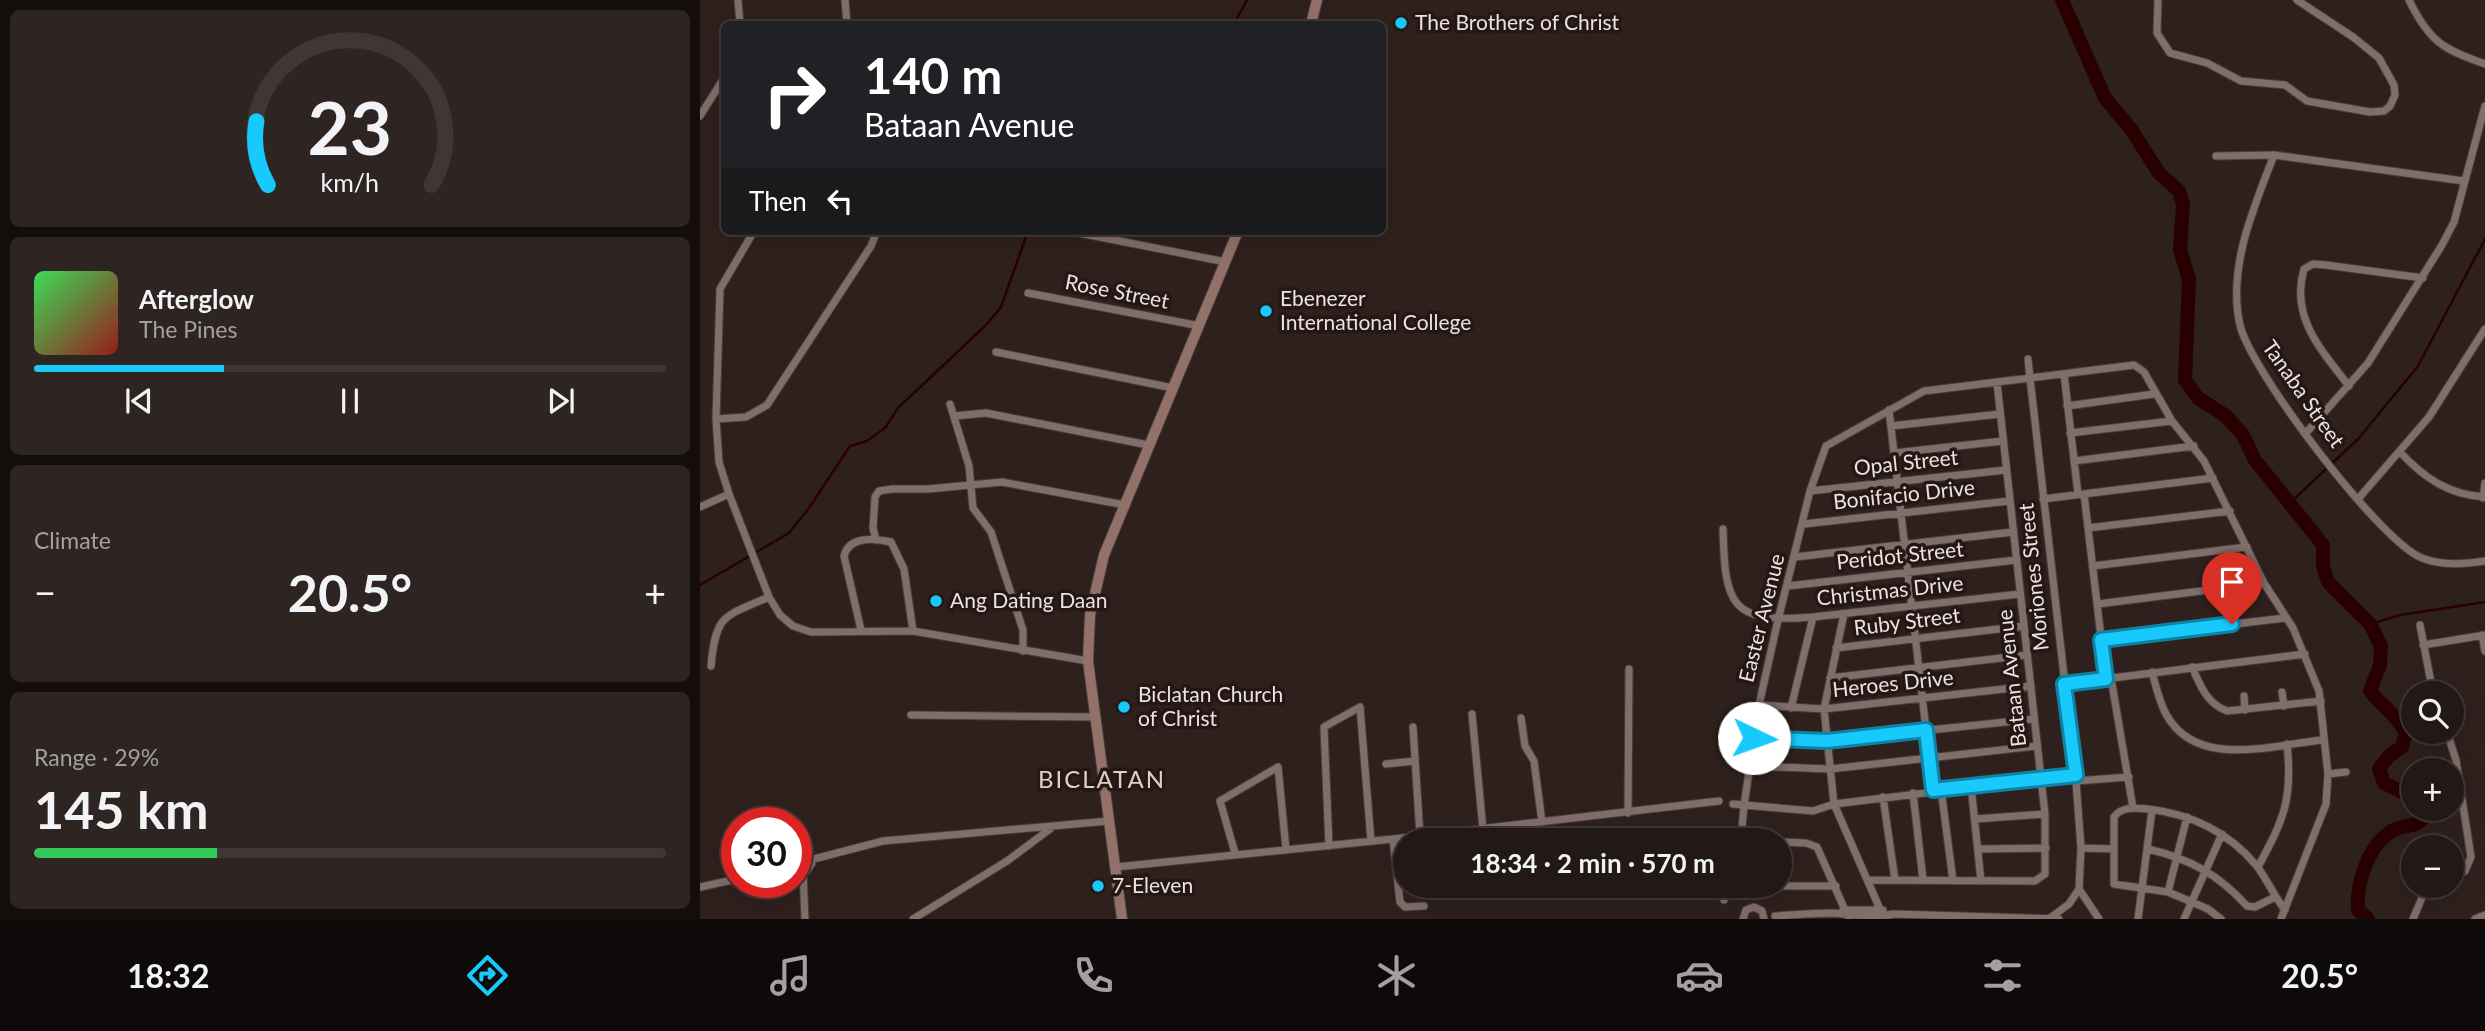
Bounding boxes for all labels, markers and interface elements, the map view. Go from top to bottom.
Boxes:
place label: The Brothers of Christ [1415,9,1620,34]
marker: The Brothers of Christ [1393,15,1409,31]
text: 140 m [864,46,1002,104]
icon: right [749,49,840,140]
text: 23 [308,83,392,171]
text: Bataan Avenue [864,105,1074,144]
text: km/h [321,166,379,196]
icon: left [821,182,859,220]
text: Then [749,185,807,217]
street label: Rose Street [1063,268,1172,313]
text: Afterglow [139,283,254,315]
place label: Ebenezer International College [1280,285,1471,334]
marker: Ebenezer International College [1258,303,1274,319]
text: The Pines [139,315,237,343]
street label: Tanaba Street [2258,335,2351,452]
icon: previous [120,382,158,420]
icon: pause [331,382,369,420]
icon: next [542,382,580,420]
street label: Opal Street [1853,444,1960,479]
street label: Bonifacio Drive [1832,474,1976,513]
street label: Moriones Street [2012,502,2053,652]
text: Climate [34,526,111,554]
street label: Peridot Street [1835,535,1965,574]
street label: Easter Avenue [1733,551,1789,684]
pin [2202,552,2262,624]
text: 20.5° [288,561,412,623]
icon: arrive [2213,563,2251,601]
text: − [34,569,56,615]
text: + [644,569,666,615]
street label: Christmas Drive [1815,569,1964,610]
place label: Ang Dating Daan [950,587,1107,612]
marker: Ang Dating Daan [928,593,944,609]
street label: Ruby Street [1852,602,1962,639]
street label: Bataan Avenue [1991,608,2030,748]
street label: Heroes Drive [1831,664,1955,701]
place label: Biclatan Church of Christ [1138,681,1283,730]
map controls [2401,681,2464,898]
button: search [2401,681,2464,744]
marker: Biclatan Church of Christ [1116,699,1132,715]
position arrow [1717,701,1791,775]
text: Range · 29% [34,743,159,771]
button: + [2401,758,2464,821]
district label: BICLATAN [1038,764,1166,793]
text: 145 km [34,778,208,840]
speed limit sign: 30 [721,807,812,898]
button: − [2401,835,2464,898]
text: 18:34 · 2 min · 570 m [1470,847,1715,879]
place label: 7-Eleven [1112,872,1193,897]
marker: 7-Eleven [1090,878,1106,894]
icon: directions [463,951,512,1000]
icon: music [766,951,815,1000]
icon: phone [1069,951,1118,1000]
icon: climate [1372,951,1421,1000]
icon: car [1675,951,1724,1000]
icon: filters [1978,951,2027,1000]
text: 18:32 [127,956,209,995]
text: 20.5° [2281,956,2358,995]

